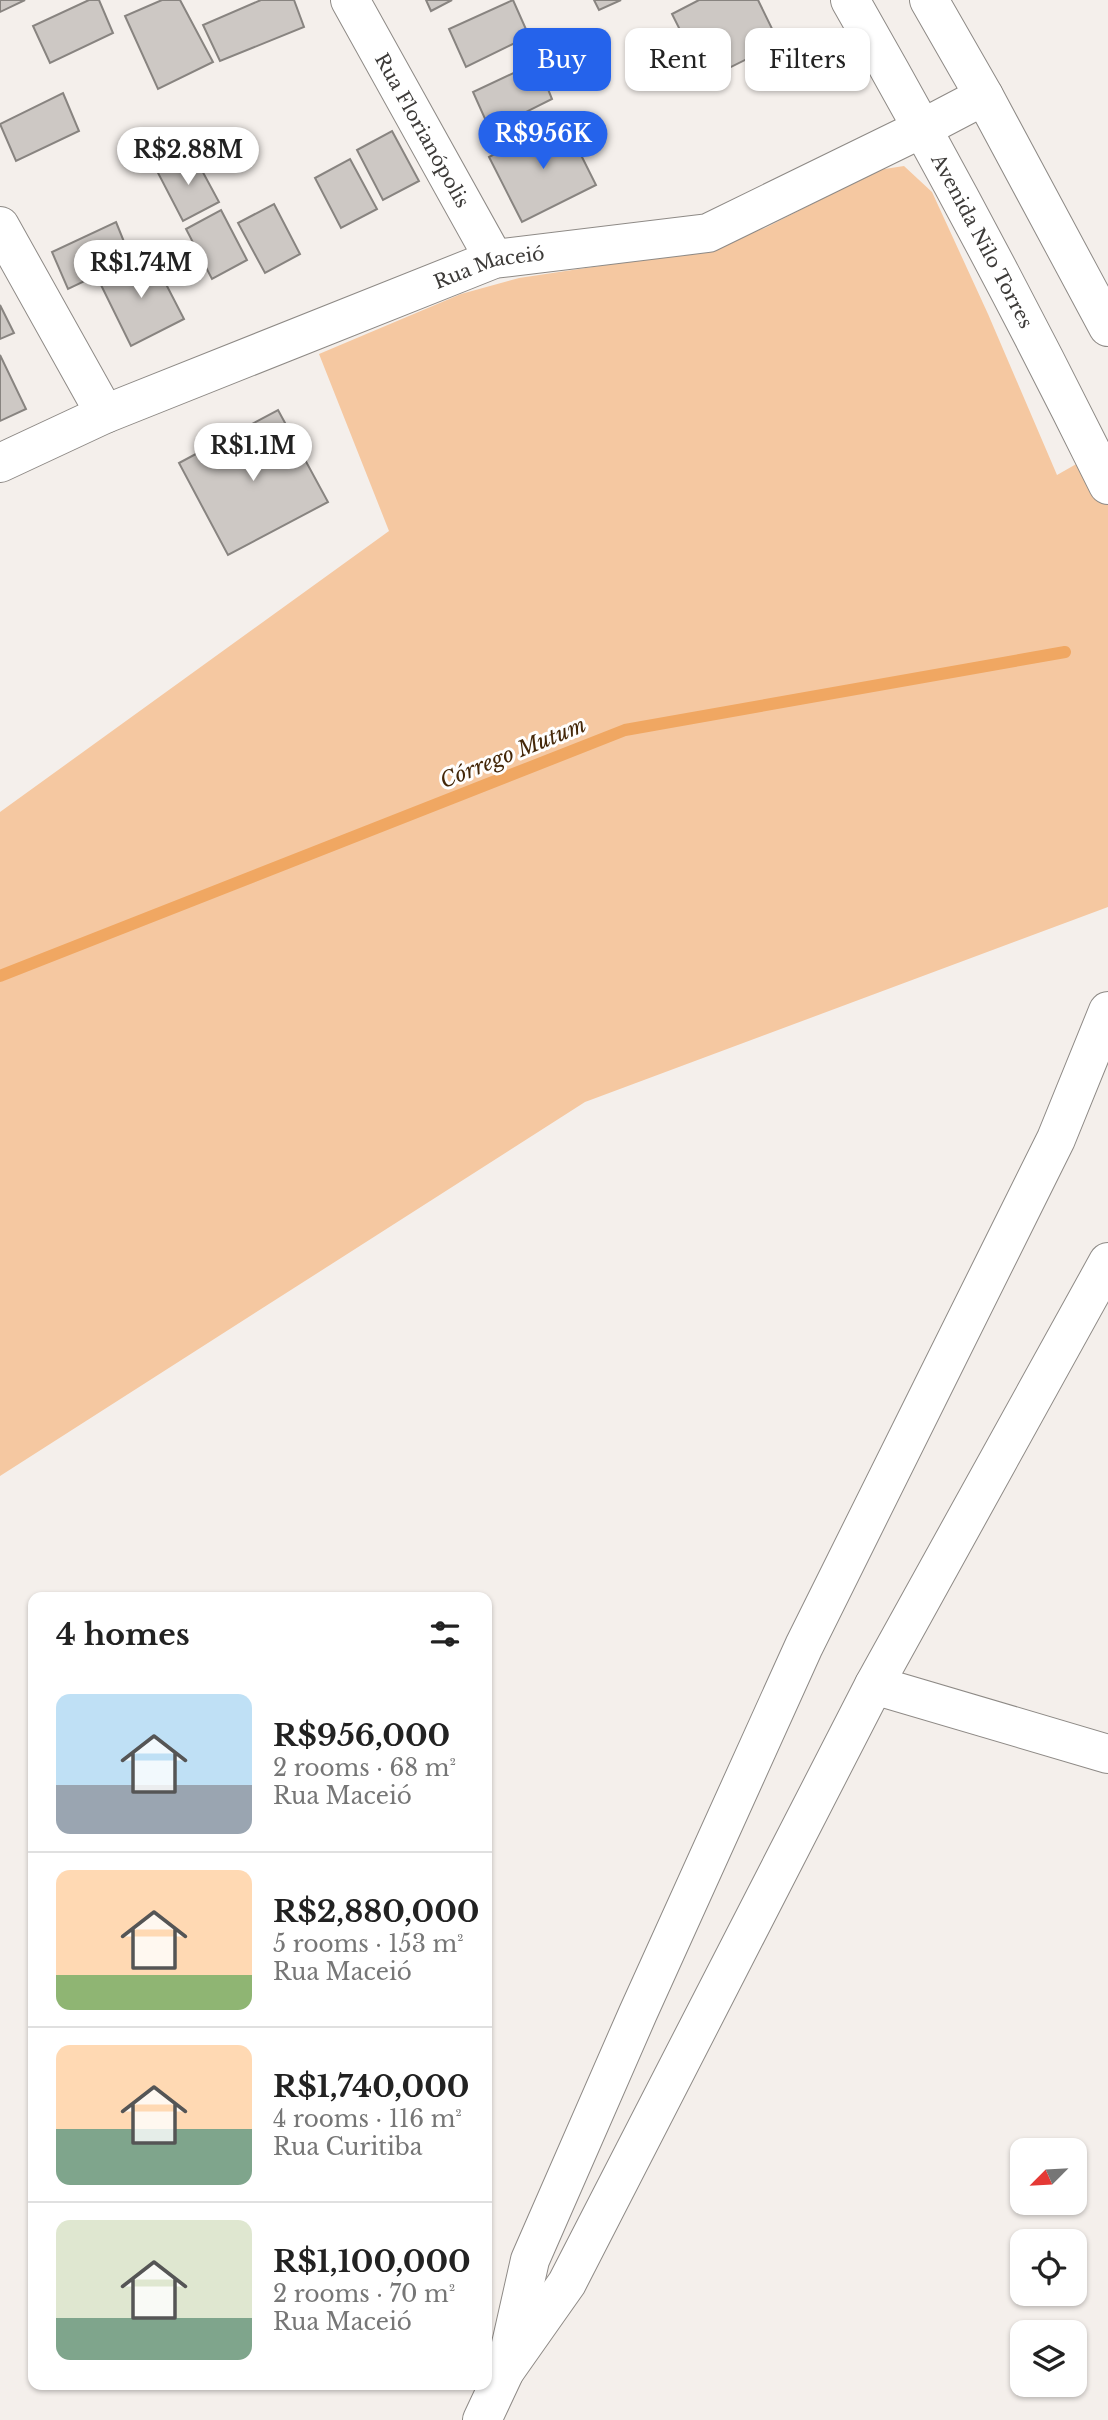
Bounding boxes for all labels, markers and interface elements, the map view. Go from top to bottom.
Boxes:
chip: Buy [513,28,611,91]
chip: Rent [625,28,731,91]
chip: Filters [745,28,870,91]
street label: Rua Florianópolis [370,49,475,211]
pin: R$956K [486,111,600,171]
text: R$956K [494,120,592,148]
pin: R$2.88M [123,128,253,187]
text: R$2.88M [133,136,243,164]
street label: Avenida Nilo Torres [926,149,1038,332]
pin: R$1.74M [76,240,206,300]
street label: Rua Maceió [430,241,546,293]
text: R$1.74M [90,249,192,277]
pin: R$1.1M [196,424,310,483]
text: R$1.1M [210,432,296,460]
water label: Córrego Mutum [436,712,590,794]
icon: filters [426,1615,464,1653]
text: 4 homes [56,1616,190,1653]
text: R$956,000 [273,1717,450,1754]
icon: home [112,1722,196,1806]
text: 2 rooms · 68 m² [273,1754,456,1782]
text: Rua Maceió [273,1782,412,1810]
text: R$2,880,000 [273,1893,480,1930]
icon: home [112,1898,196,1982]
text: 5 rooms · 153 m² [273,1930,464,1958]
text: Rua Maceió [273,1958,412,1986]
text: R$1,740,000 [273,2068,469,2105]
icon: home [112,2073,196,2157]
text: 4 rooms · 116 m² [273,2105,462,2133]
text: Rua Curitiba [273,2133,423,2161]
north arrow [1010,2138,1087,2216]
map controls [1010,2138,1087,2397]
button: locate [1010,2229,1087,2306]
text: R$1,100,000 [273,2243,471,2280]
icon: home [112,2248,196,2332]
text: 2 rooms · 70 m² [273,2280,455,2308]
text: Rua Maceió [273,2308,412,2336]
button: layers [1010,2320,1087,2397]

